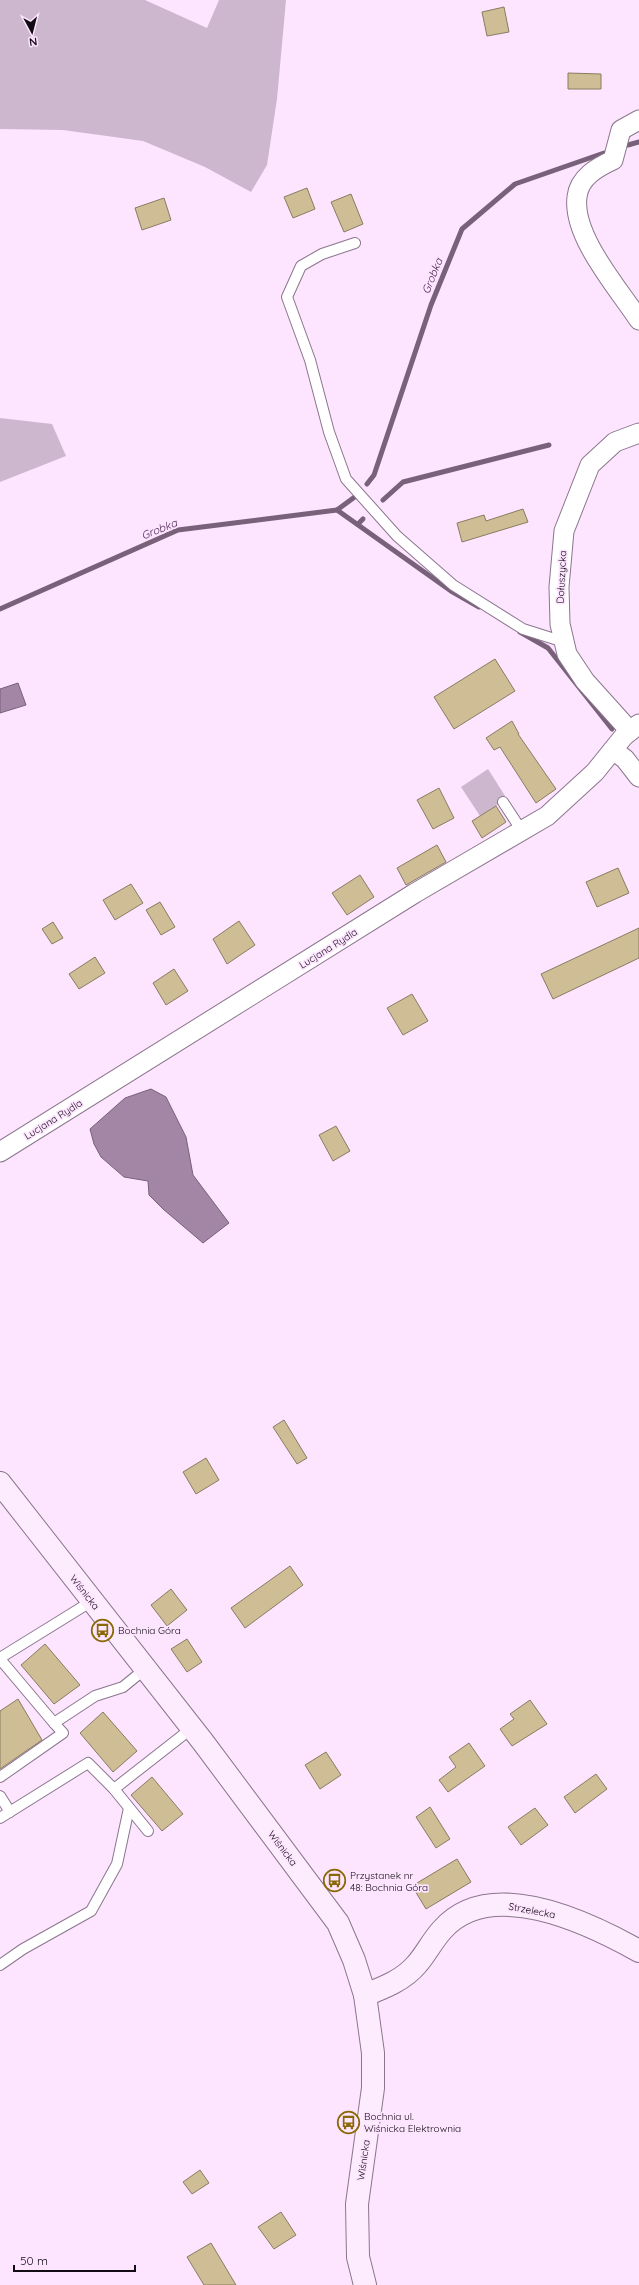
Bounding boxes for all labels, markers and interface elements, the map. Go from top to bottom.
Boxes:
north arrow [12,12,52,52]
text: N [28,34,38,49]
water label: Grobka [418,255,446,296]
water label: Grobka [139,515,180,543]
street label: Dołuszycka [554,550,569,604]
street label: Lucjana Rydla [297,925,360,971]
street label: Lucjana Rydla [22,1096,85,1142]
street label: Wiśnicka [67,1572,102,1612]
bus stop icon: Bochnia Góra [89,1617,115,1643]
place label: Bochnia Góra [118,1624,181,1637]
street label: Wiśnicka [265,1828,300,1869]
bus stop icon: Przystanek nr 48: Bochnia Góra [321,1868,347,1894]
place label: Przystanek nr 48: Bochnia Góra [350,1869,428,1894]
street label: Strzelecka [507,1900,557,1921]
bus stop icon: Bochnia ul. Wiśnicka Elektrownia [336,2109,362,2135]
place label: Bochnia ul. Wiśnicka Elektrownia [364,2110,461,2135]
street label: Wiśnicka [354,2139,373,2181]
scale bar [14,2247,135,2273]
text: 50 m [20,2253,48,2268]

